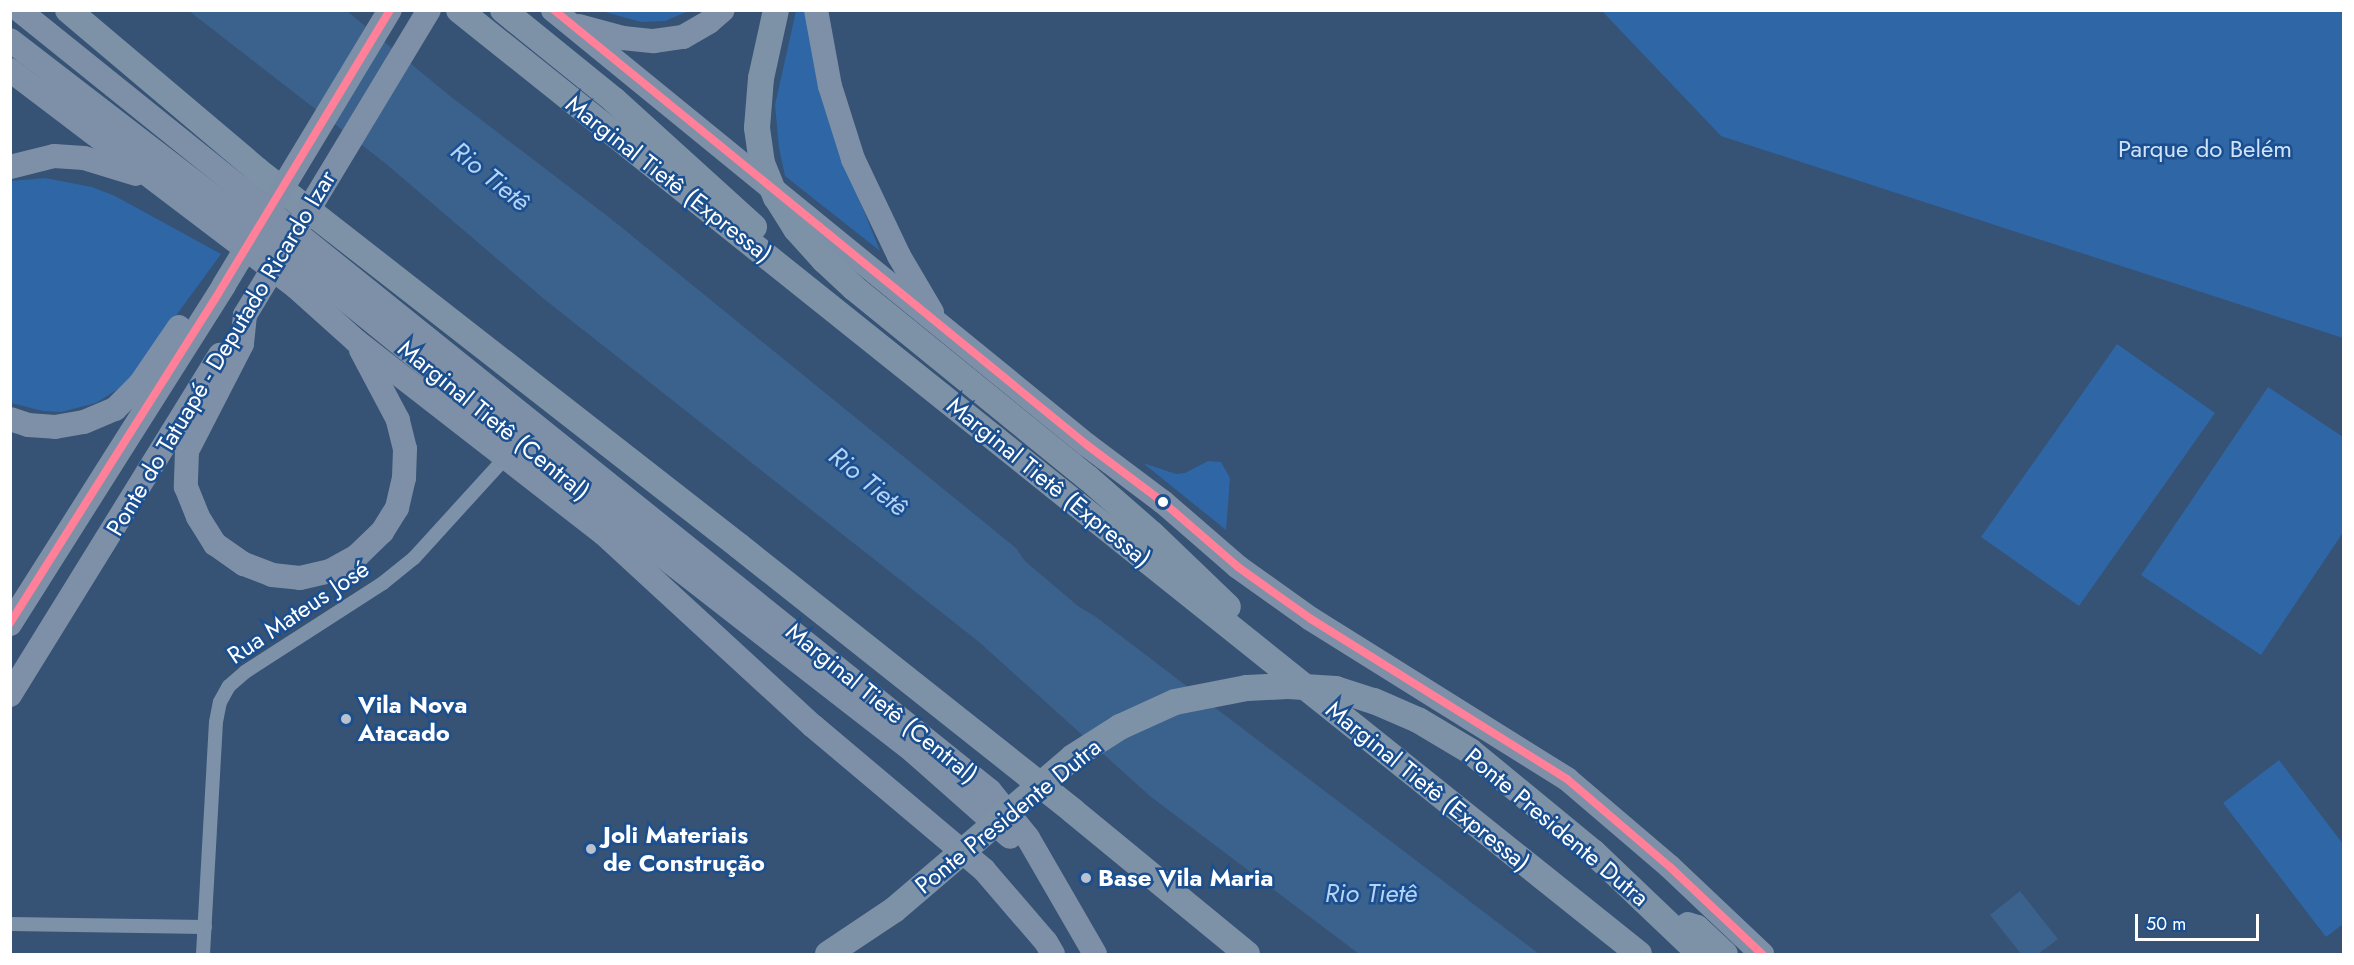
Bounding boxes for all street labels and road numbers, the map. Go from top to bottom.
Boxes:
street label: Marginal Tietê (Expressa) [560,90,778,268]
street label: Ponte do Tatuapé - Deputado Ricardo Izar [100,165,342,541]
street label: Marginal Tietê (Central) [392,334,596,506]
street label: Marginal Tietê (Expressa) [941,391,1157,573]
street label: Rua Mateus José [222,554,374,670]
street label: Marginal Tietê (Central) [780,617,984,789]
street label: Marginal Tietê (Expressa) [1320,695,1536,877]
street label: Ponte Presidente Dutra [909,732,1107,900]
street label: Ponte Presidente Dutra [1459,742,1655,912]

